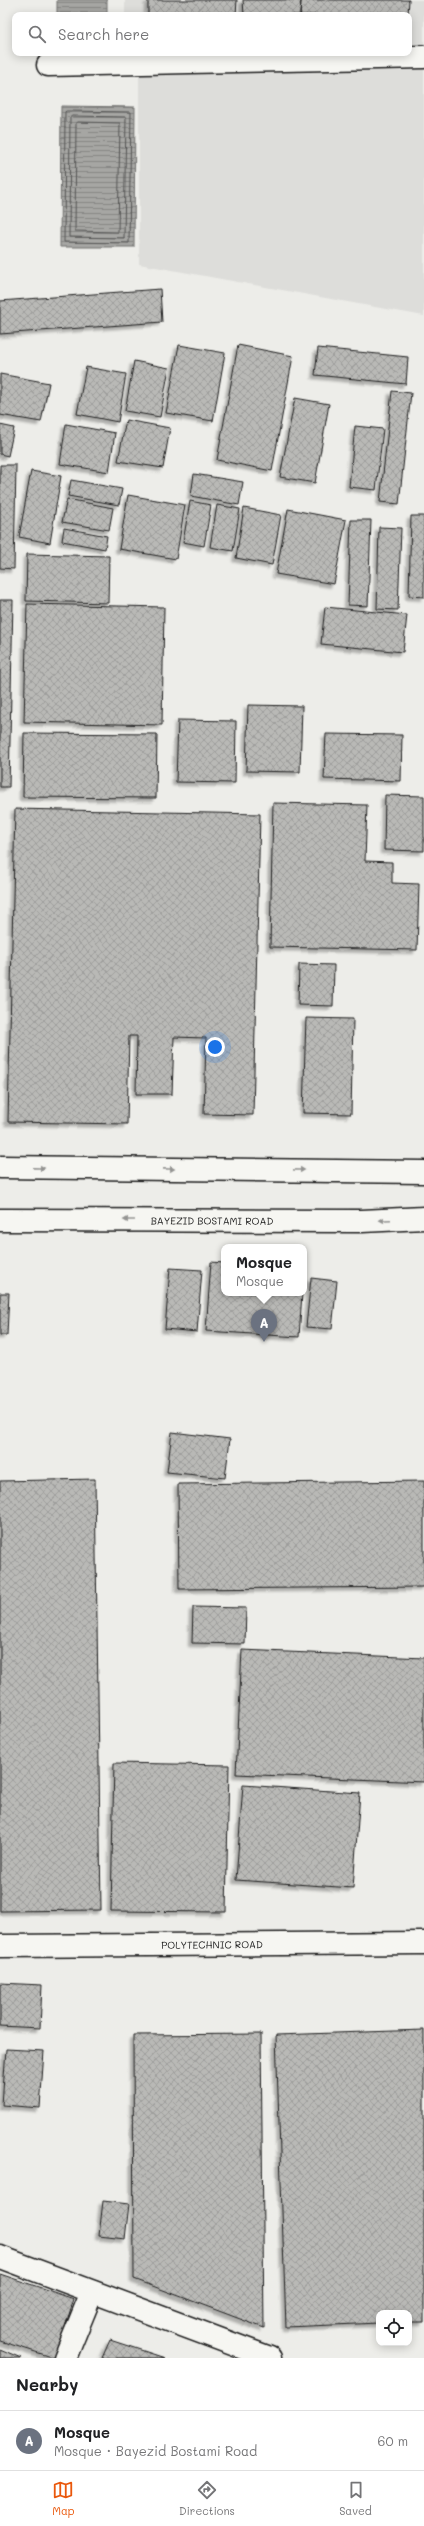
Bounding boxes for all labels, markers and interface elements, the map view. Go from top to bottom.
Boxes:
search box [12,12,412,56]
icon: search [26,23,48,45]
text: Search here [58,24,149,44]
your location [205,1037,225,1057]
one-way arrow [33,1165,46,1171]
one-way arrow [163,1166,176,1172]
one-way arrow [293,1167,305,1174]
street label: BAYEZID BOSTAMI ROAD [151,1213,273,1228]
one-way arrow [379,1216,391,1223]
one-way arrow [122,1217,135,1223]
popup [221,1244,307,1296]
text: Mosque [236,1252,292,1272]
text: Mosque [236,1272,284,1289]
pin: A [251,1309,277,1342]
street label: POLYTECHNIC ROAD [161,1937,263,1952]
map controls [376,2310,412,2346]
button: locate [376,2310,412,2346]
text: Nearby [16,2373,78,2395]
text: Mosque [54,2422,110,2442]
text: A [24,2432,34,2449]
text: 60 m [378,2432,408,2449]
text: Mosque · Bayezid Bostami Road [54,2442,257,2459]
tab: Map [52,2479,75,2518]
tab: Directions [179,2479,235,2518]
tab: Saved [339,2479,372,2518]

